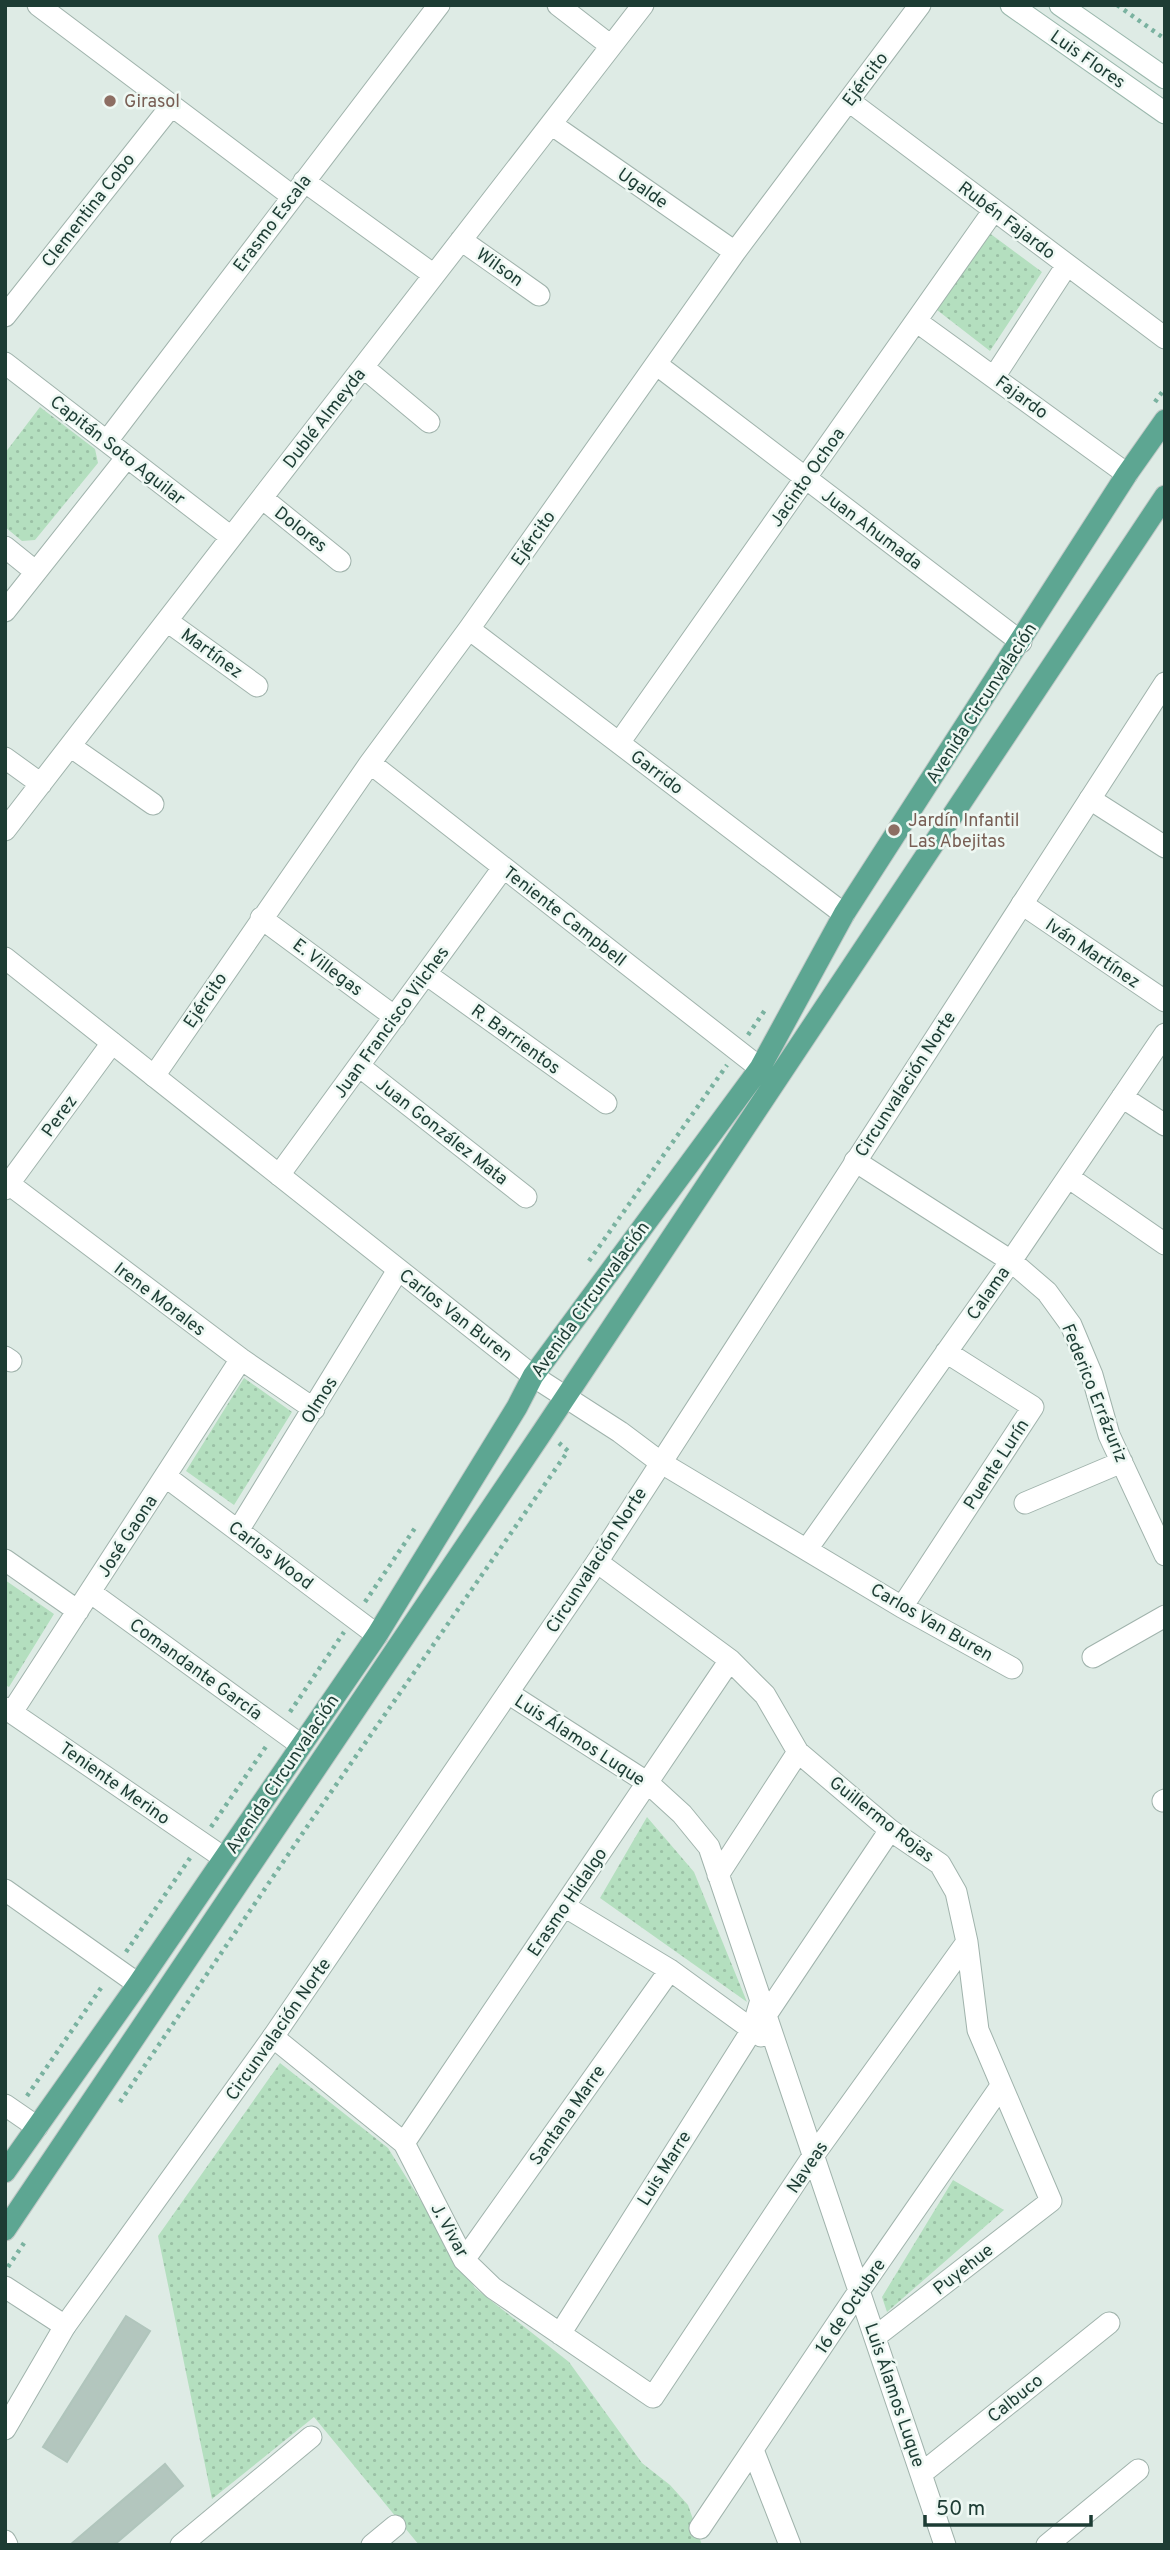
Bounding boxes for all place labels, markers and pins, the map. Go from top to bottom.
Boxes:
place label: Girasol [124,91,180,114]
marker: Girasol [102,93,118,109]
place label: Jardín Infantil Las Abejitas [908,810,1020,854]
marker: Jardín Infantil Las Abejitas [886,822,902,838]

